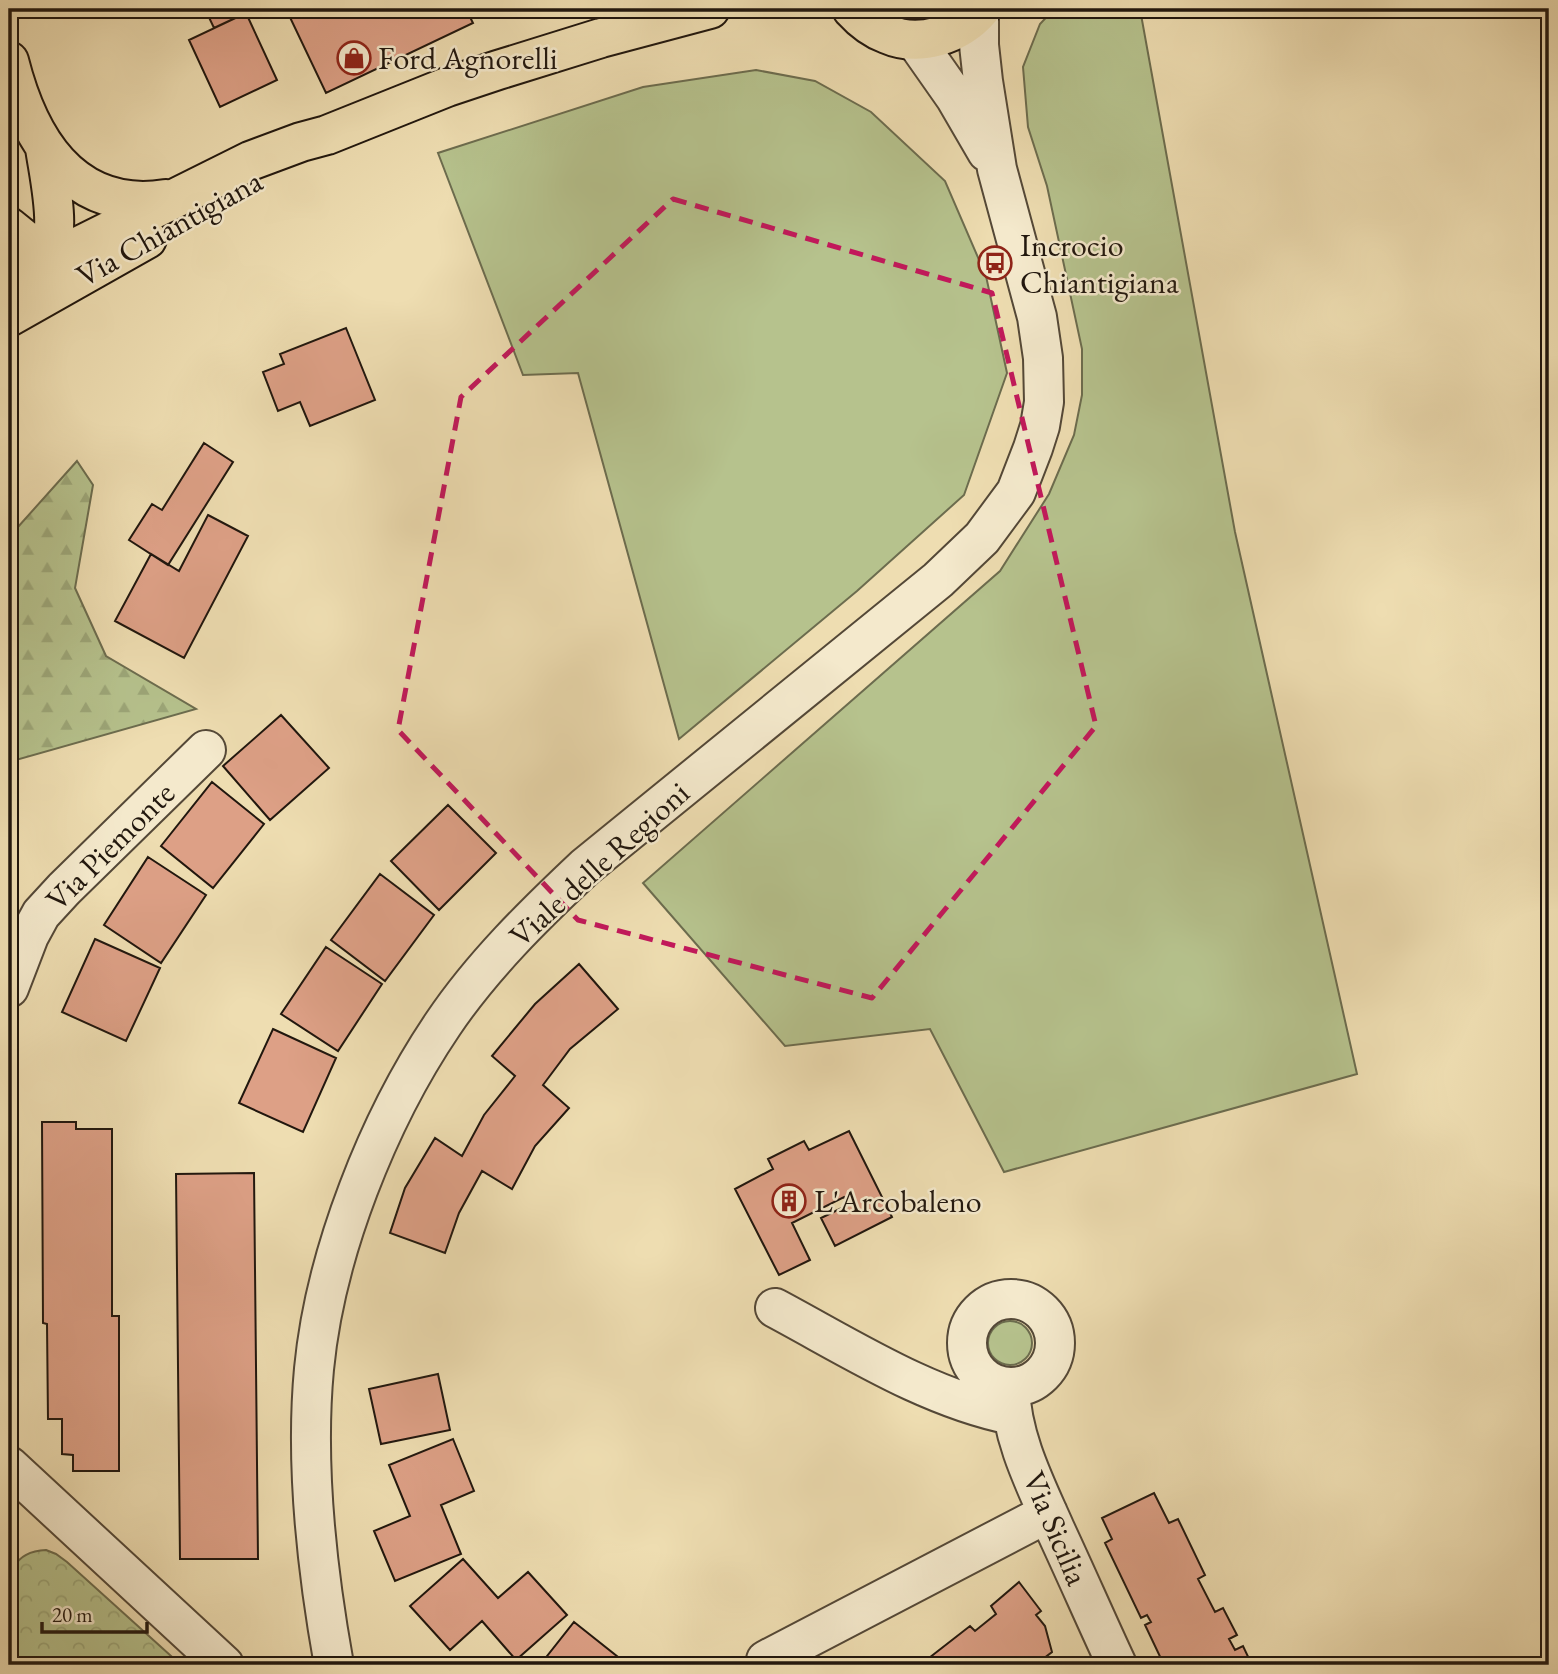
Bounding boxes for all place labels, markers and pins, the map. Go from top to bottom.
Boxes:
place label: Ford Agnorelli [378,37,558,79]
shop icon: Ford Agnorelli [335,39,373,77]
place label: Incrocio Chiantigiana [1020,224,1179,303]
bus stop icon: Incrocio Chiantigiana [976,244,1014,282]
place label: L'Arcobaleno [814,1180,982,1222]
building icon: L'Arcobaleno [770,1182,808,1220]

